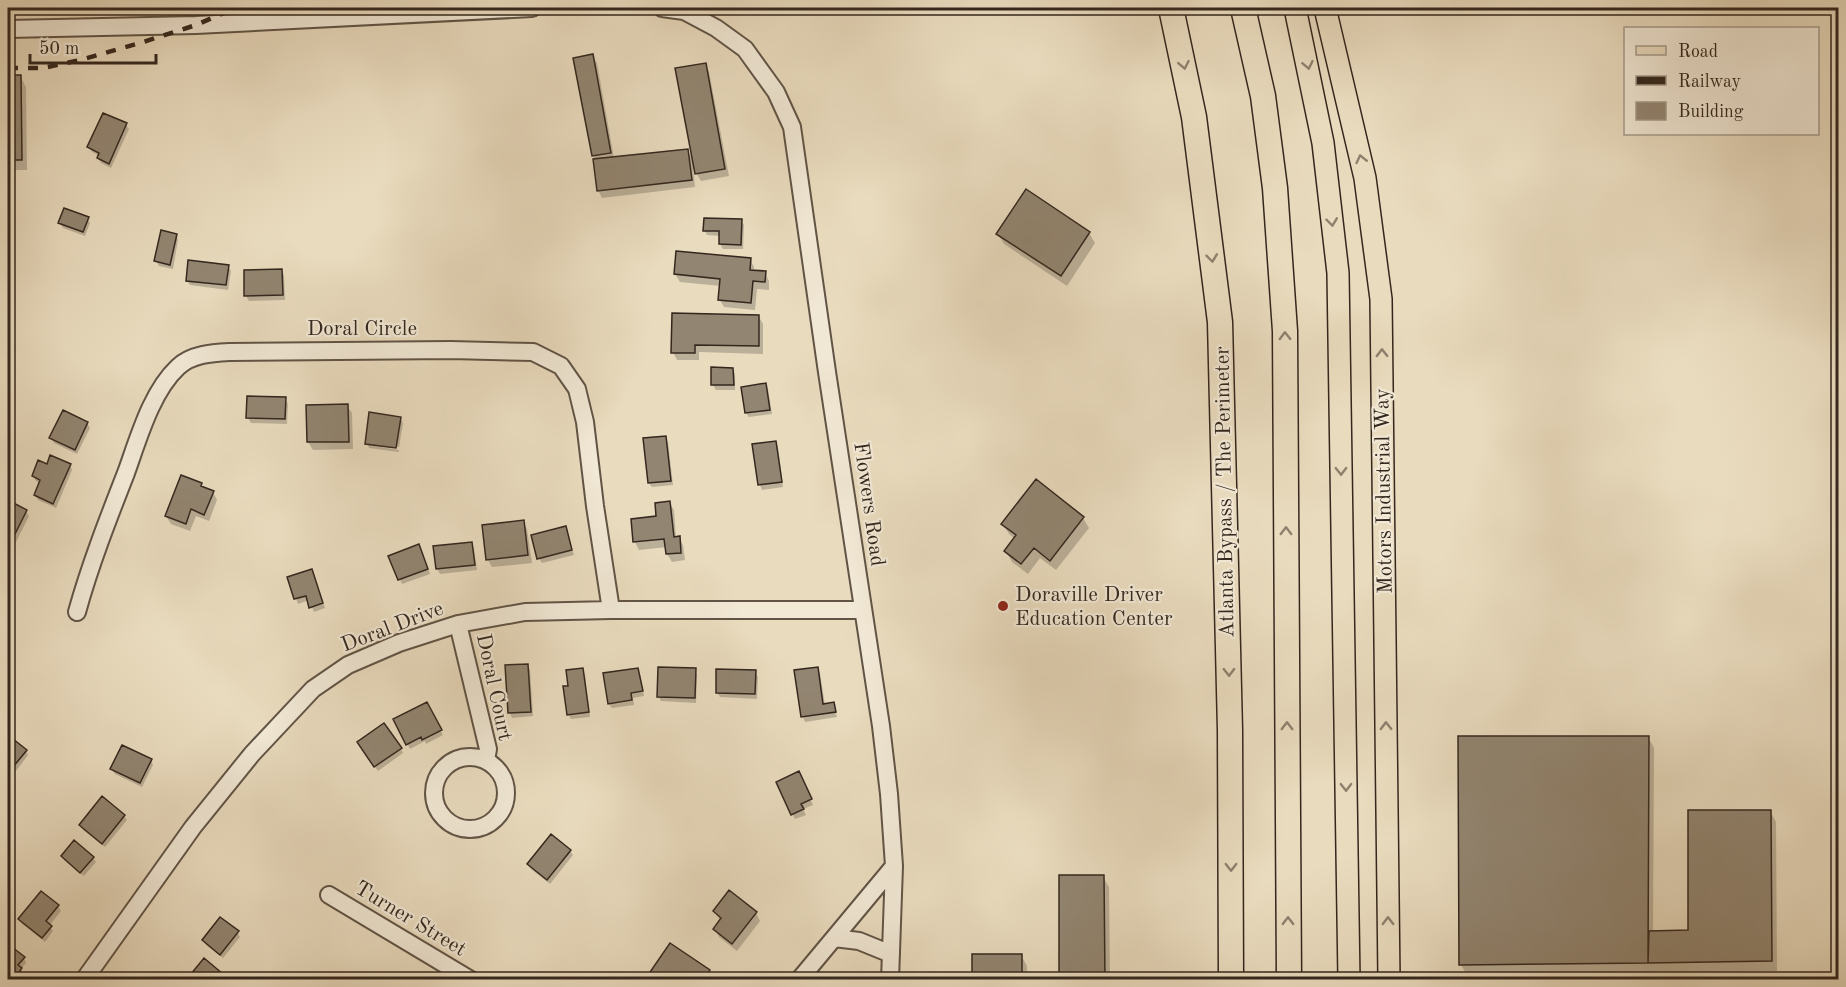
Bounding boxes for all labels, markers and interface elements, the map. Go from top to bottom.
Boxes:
scale bar [30,27,156,65]
legend [1624,27,1819,135]
text: 50 m [39,40,79,58]
text: Road [1678,43,1718,61]
one-way arrow [1176,59,1189,69]
one-way arrow [1301,59,1314,69]
text: Railway [1678,73,1741,91]
text: Building [1678,103,1744,121]
one-way arrow [1355,154,1368,164]
one-way arrow [1325,217,1338,227]
one-way arrow [1205,253,1217,262]
street label: Doral Circle [307,319,417,340]
one-way arrow [1278,332,1291,341]
street label: Atlanta Bypass / The Perimeter [1212,346,1239,638]
one-way arrow [1376,348,1388,357]
street label: Motors Industrial Way [1372,388,1397,594]
street label: Flowers Road [849,441,888,568]
one-way arrow [1335,466,1347,475]
one-way arrow [1280,527,1292,536]
place label: Doraville Driver Education Center [1015,585,1173,630]
street label: Doral Drive [338,598,447,657]
marker: Doraville Driver Education Center [996,599,1010,613]
street label: Doral Court [472,632,515,743]
one-way arrow [1223,667,1235,676]
one-way arrow [1281,722,1293,731]
one-way arrow [1380,722,1392,731]
one-way arrow [1340,782,1352,791]
one-way arrow [1225,862,1237,871]
street label: Turner Street [351,878,470,961]
one-way arrow [1282,917,1294,926]
one-way arrow [1382,917,1394,926]

